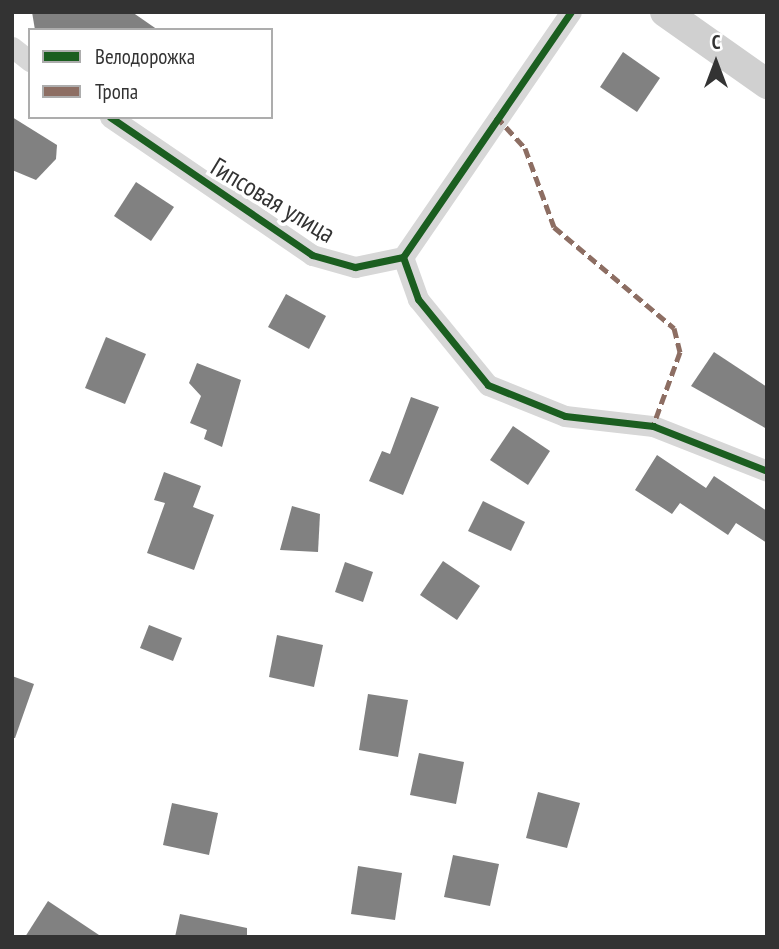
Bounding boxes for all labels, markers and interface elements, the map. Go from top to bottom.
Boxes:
legend [28,28,273,119]
north arrow [681,28,751,98]
text: С [712,30,720,54]
text: Велодорожка [95,43,195,70]
text: Тропа [95,78,138,105]
street label: Гипсовая улица [205,151,341,249]

